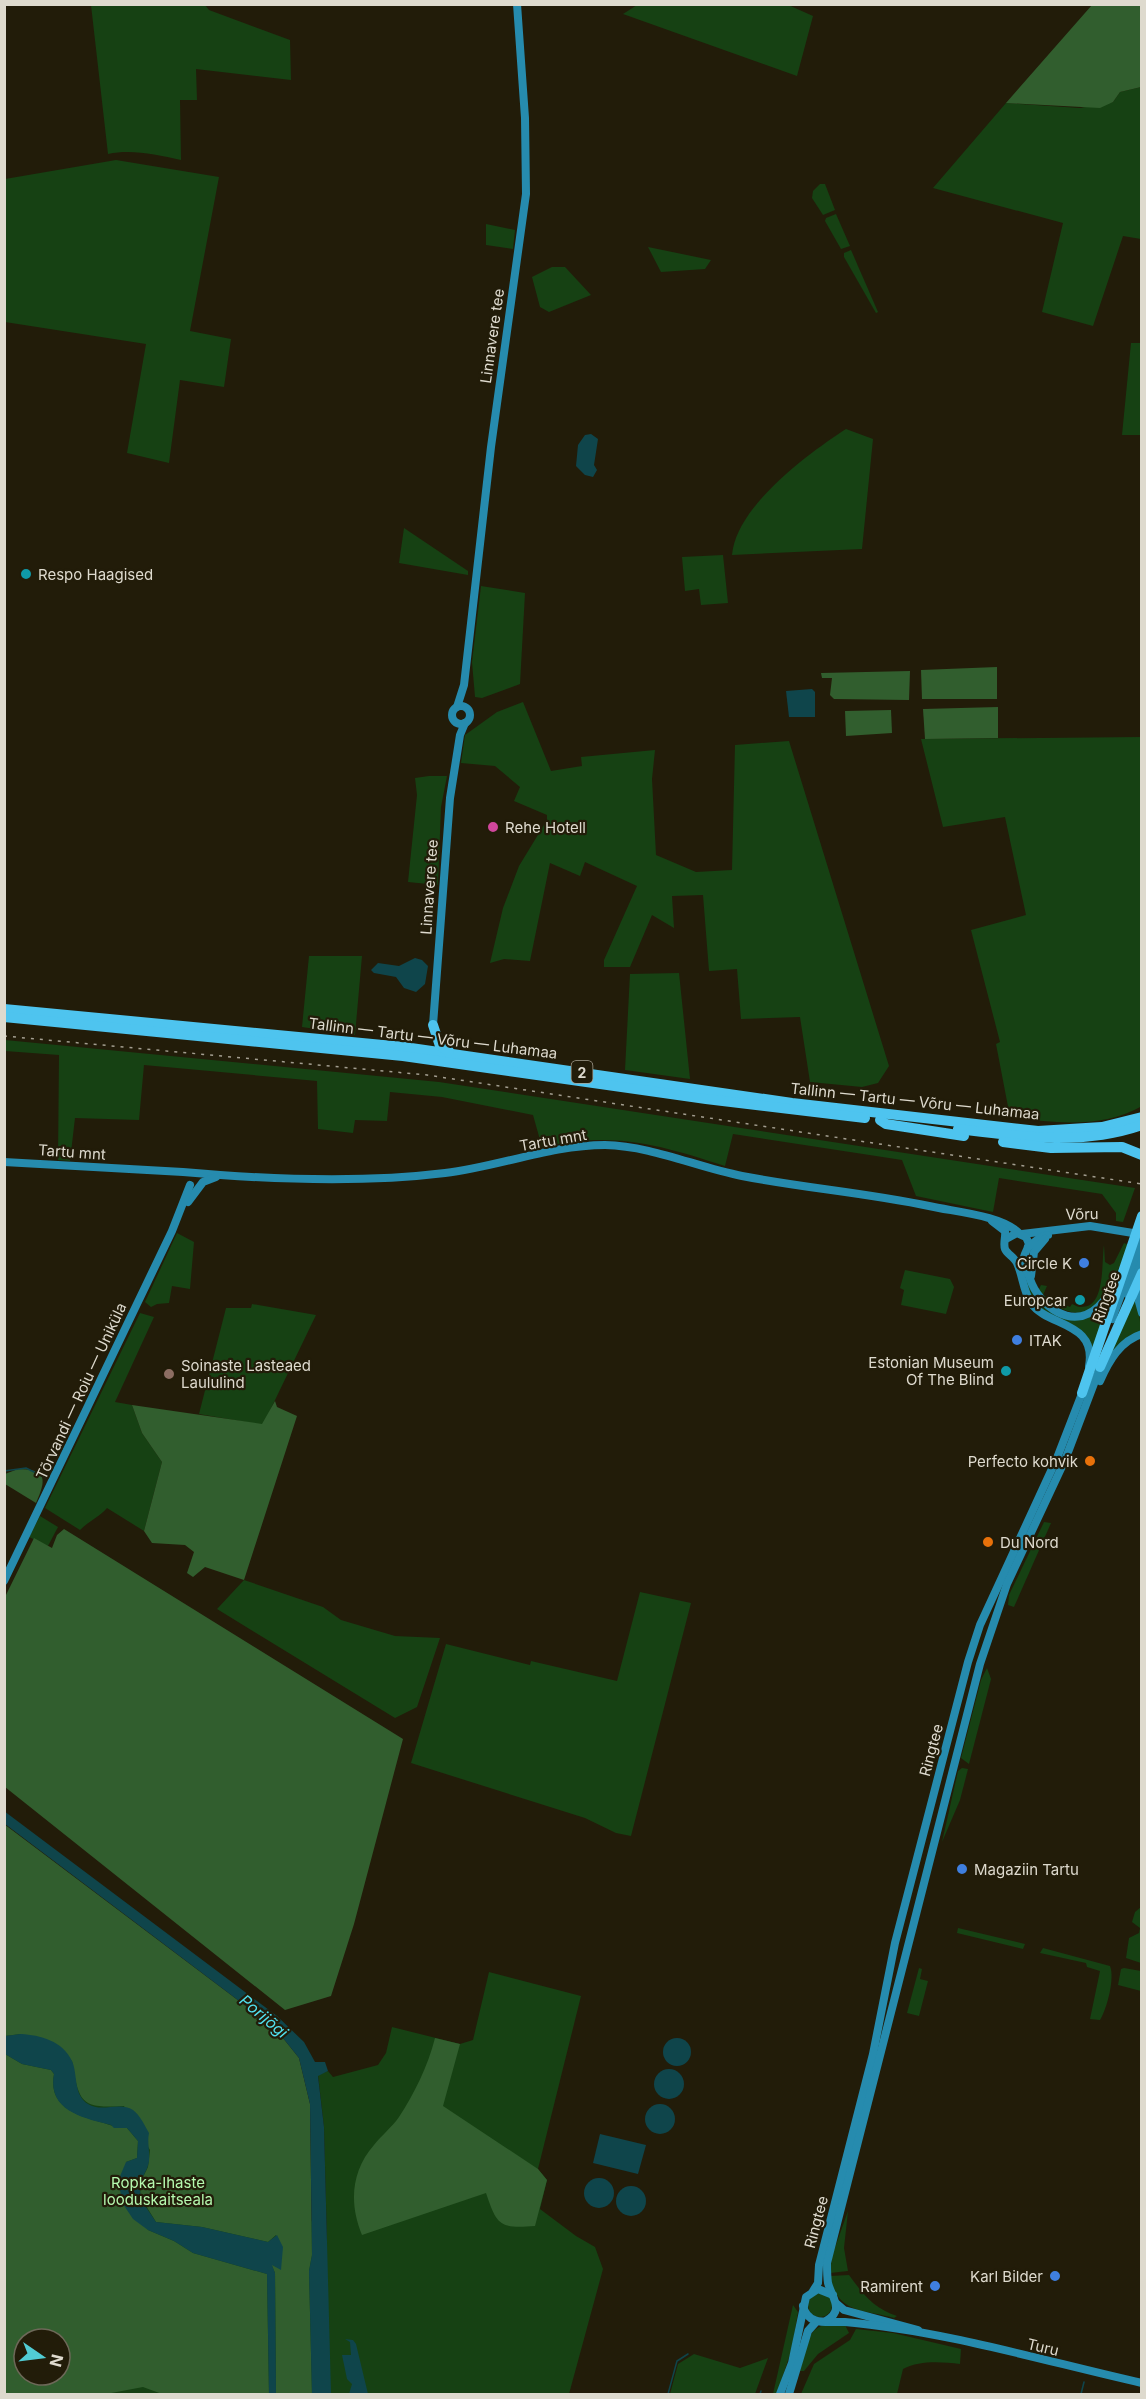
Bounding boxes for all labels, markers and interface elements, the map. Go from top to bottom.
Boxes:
street label: Linnavere tee [476,287,508,385]
place label: Respo Haagised [38,565,153,584]
marker: Respo Haagised [19,567,33,581]
place label: Rehe Hotell [505,818,586,837]
marker: Rehe Hotell [486,820,500,834]
street label: Linnavere tee [416,839,442,935]
street label: Tallinn — Tartu — Võru — Luhamaa [308,1013,558,1063]
road number: 2 [572,1061,592,1083]
street label: Tallinn — Tartu — Võru — Luhamaa [789,1078,1041,1124]
street label: Tartu mnt [518,1125,588,1155]
street label: Tartu mnt [38,1140,107,1164]
street label: Võru [1065,1204,1099,1224]
place label: Circle K [1017,1254,1072,1273]
marker: Circle K [1077,1256,1091,1270]
street label: Ringtee [1088,1269,1124,1325]
place label: Europcar [1004,1291,1068,1310]
marker: Europcar [1073,1293,1087,1307]
street label: Tõrvandi — Roiu — Uniküla [32,1300,130,1482]
place label: ITAK [1029,1331,1062,1350]
marker: ITAK [1010,1333,1024,1347]
place label: Estonian Museum Of The Blind [868,1353,994,1389]
place label: Soinaste Lasteaed Laululind [181,1356,311,1392]
marker: Estonian Museum Of The Blind [999,1364,1013,1378]
marker: Soinaste Lasteaed Laululind [162,1367,176,1381]
place label: Perfecto kohvik [968,1452,1079,1471]
marker: Perfecto kohvik [1083,1454,1097,1468]
place label: Du Nord [1000,1533,1059,1552]
marker: Du Nord [981,1535,995,1549]
street label: Ringtee [915,1722,947,1778]
place label: Magaziin Tartu [974,1860,1079,1879]
marker: Magaziin Tartu [955,1862,969,1876]
water label: Porijõgi [236,1990,293,2043]
park label: Ropka-Ihaste looduskaitseala [103,2173,213,2209]
street label: Ringtee [800,2194,832,2250]
place label: Karl Bilder [970,2267,1043,2286]
marker: Karl Bilder [1048,2269,1062,2283]
place label: Ramirent [860,2277,923,2296]
marker: Ramirent [928,2279,942,2293]
north arrow [12,2327,72,2387]
street label: Turu [1025,2334,1061,2360]
text: N [45,2352,68,2369]

